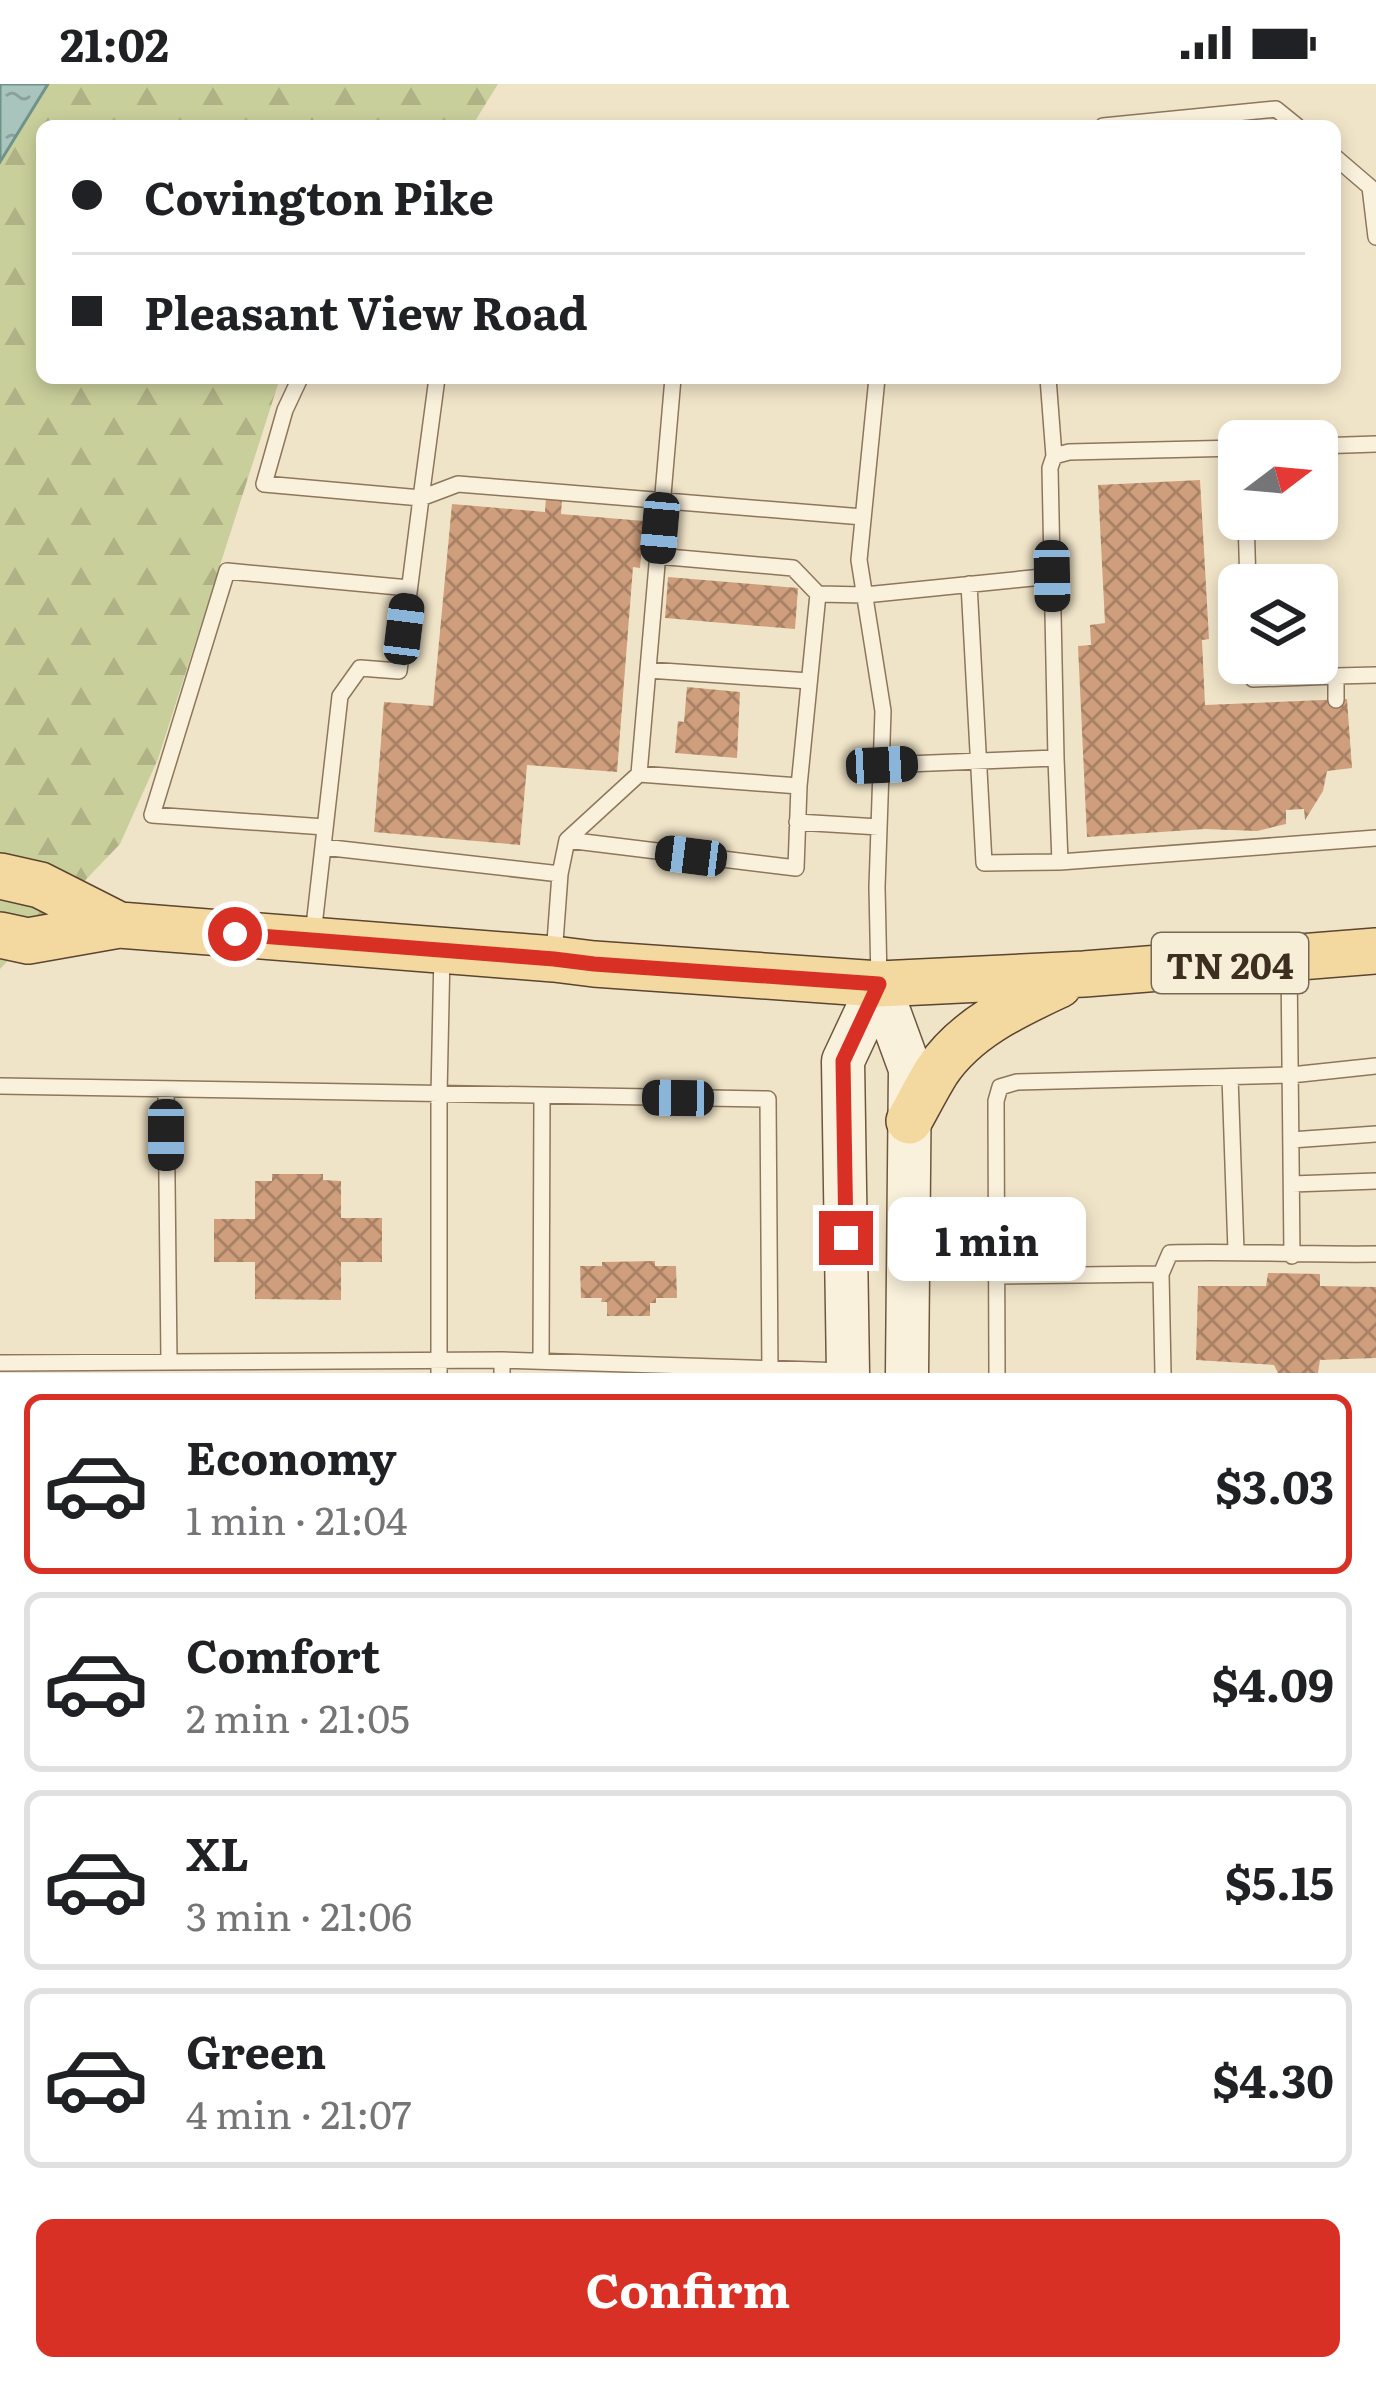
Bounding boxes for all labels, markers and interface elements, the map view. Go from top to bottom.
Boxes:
text: 21:02 [60,9,169,76]
text: Covington Pike [144,162,494,229]
text: Pleasant View Road [144,277,588,344]
north arrow [1218,420,1338,540]
map controls [1218,420,1338,684]
car [639,491,681,565]
car [1033,540,1071,612]
button: layers [1218,564,1338,684]
car [382,591,426,667]
car [845,745,919,785]
car [653,834,729,878]
route start [208,907,262,961]
road number: TN 204 [1152,933,1308,993]
car [642,1079,714,1117]
car [148,1099,184,1171]
callout: 1 min [888,1196,1086,1280]
text: 1 min [935,1210,1039,1268]
route end [819,1211,873,1265]
text: Economy [186,1422,397,1489]
icon: car [42,1430,150,1538]
text: $3.03 [1215,1451,1334,1518]
text: 1 min · 21:04 [186,1489,408,1547]
text: Comfort [186,1620,380,1687]
icon: car [42,1628,150,1736]
text: $4.09 [1212,1649,1334,1716]
text: 2 min · 21:05 [186,1687,410,1745]
text: XL [186,1818,249,1885]
icon: car [42,1826,150,1934]
text: $5.15 [1225,1847,1334,1914]
text: 3 min · 21:06 [186,1885,412,1943]
text: Green [186,2016,326,2083]
icon: car [42,2024,150,2132]
text: $4.30 [1212,2045,1334,2112]
text: 4 min · 21:07 [186,2083,411,2141]
button: Confirm [36,2219,1340,2357]

